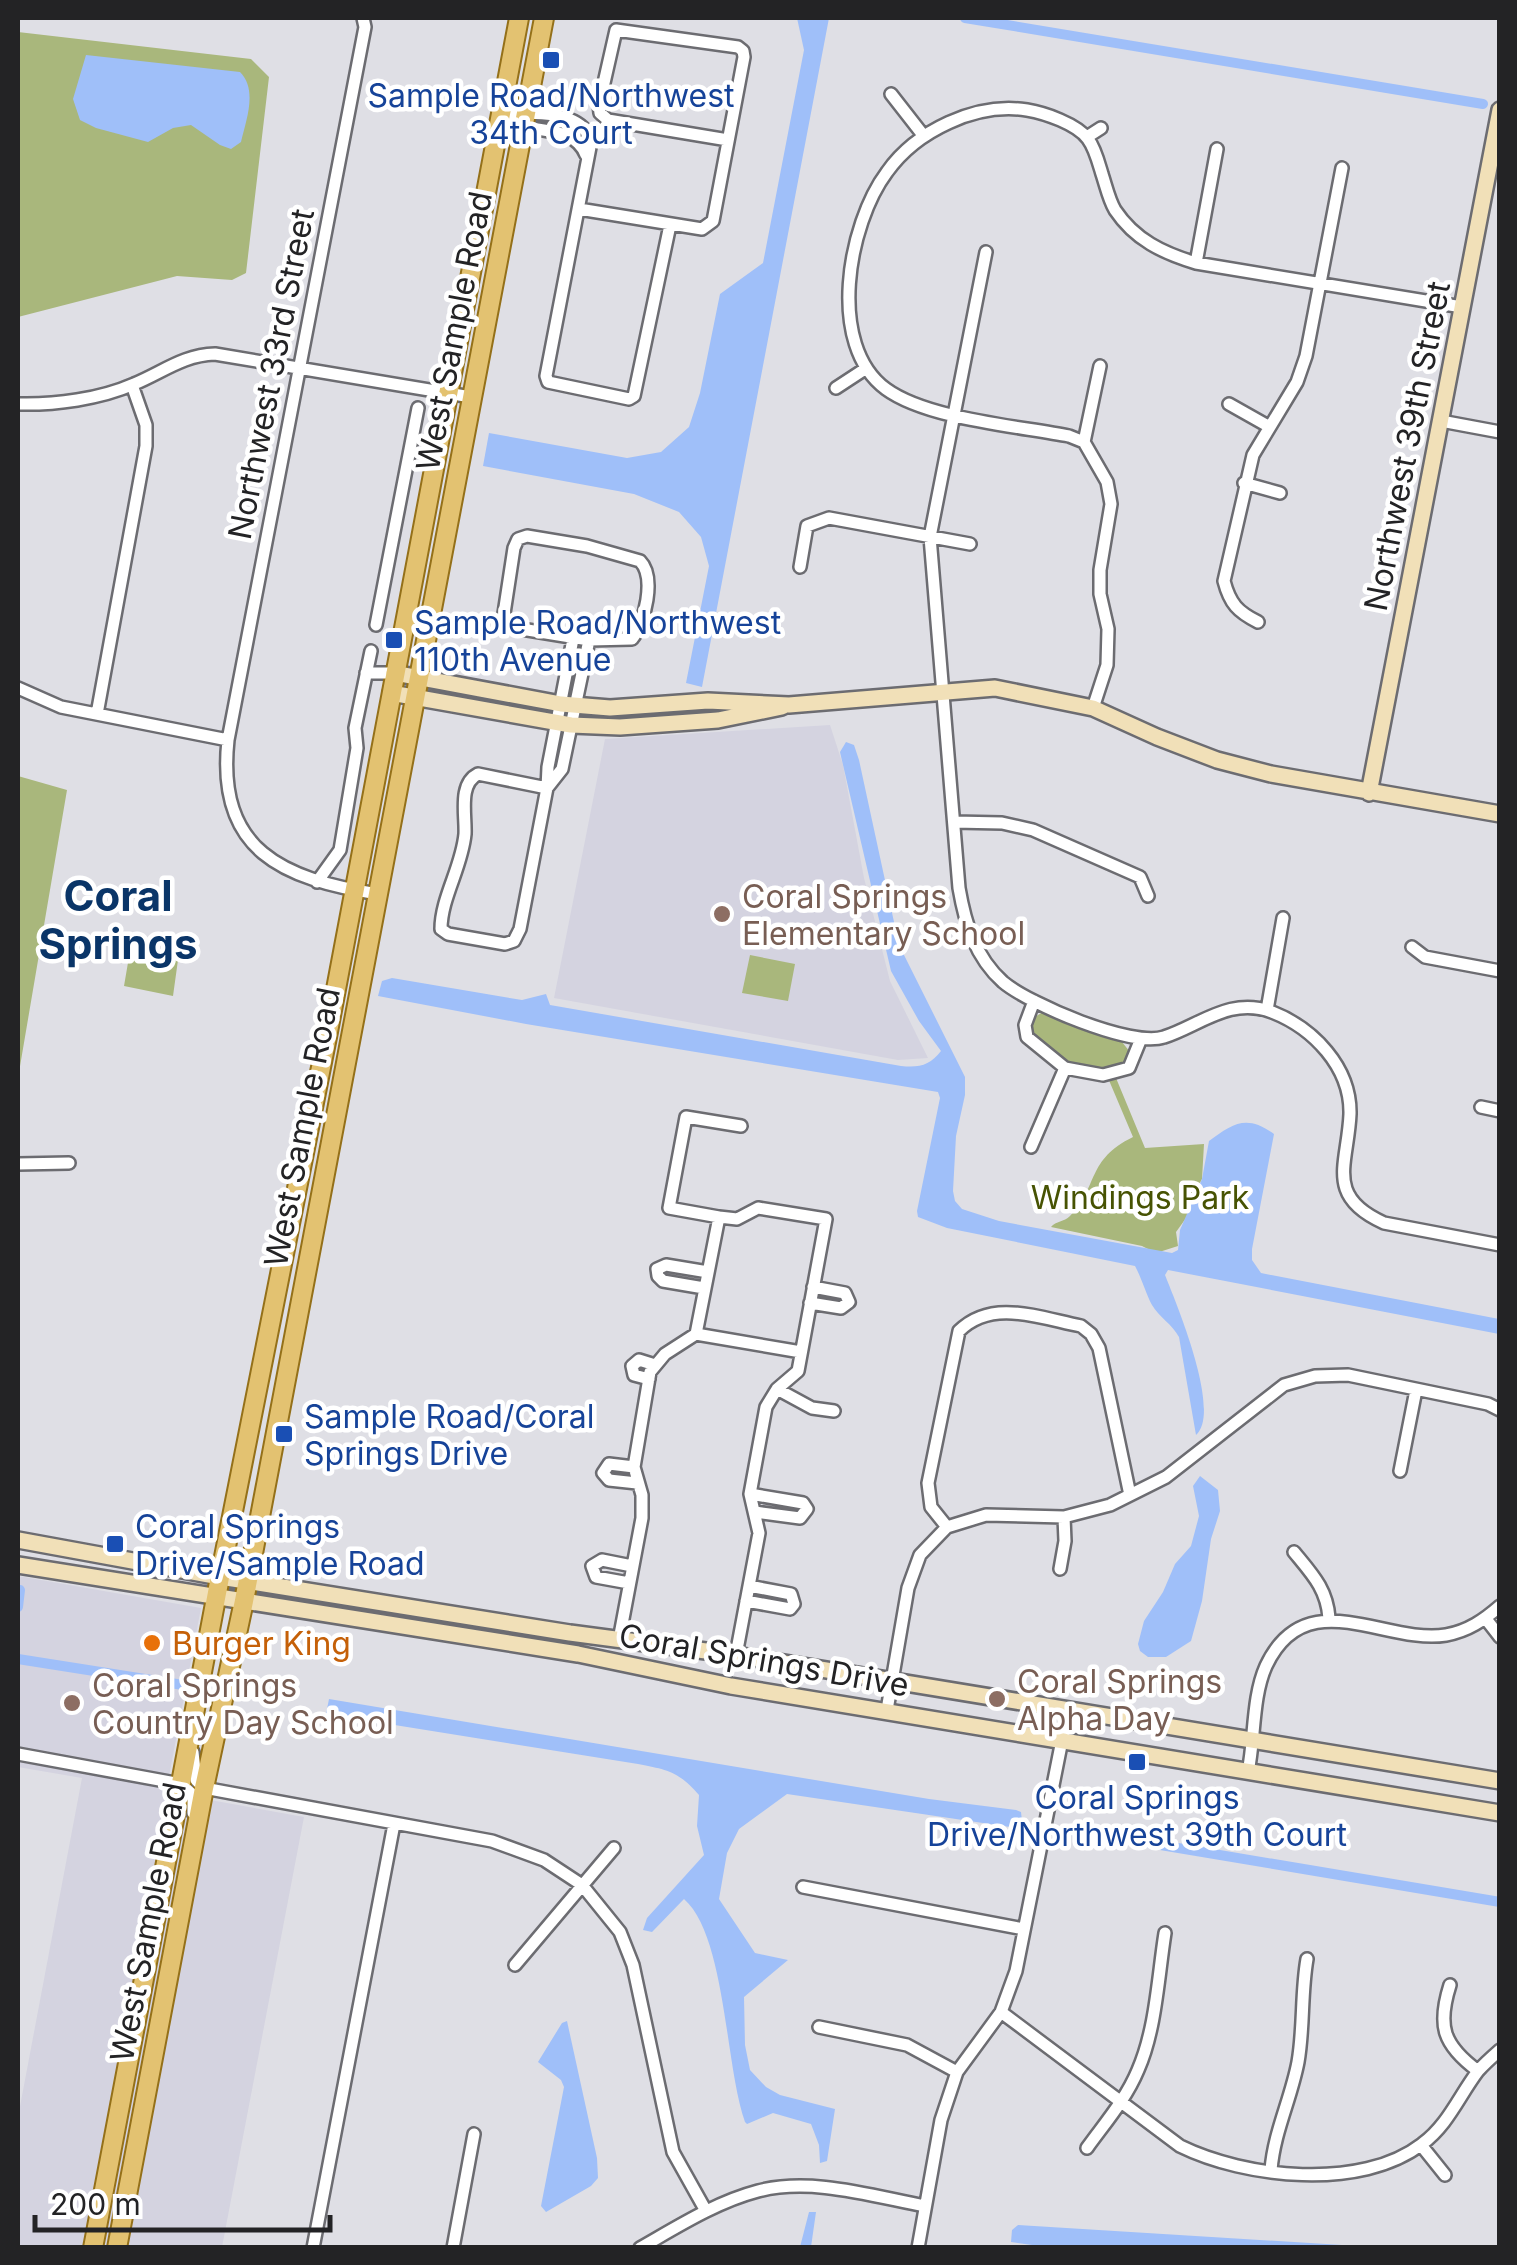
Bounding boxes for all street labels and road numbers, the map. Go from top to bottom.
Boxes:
street label: West Sample Road [408,188,500,474]
street label: Northwest 33rd Street [220,205,322,543]
street label: Northwest 39th Street [1356,278,1458,614]
street label: West Sample Road [256,984,348,1270]
street label: Coral Springs Drive [616,1615,912,1705]
street label: West Sample Road [102,1779,194,2065]

